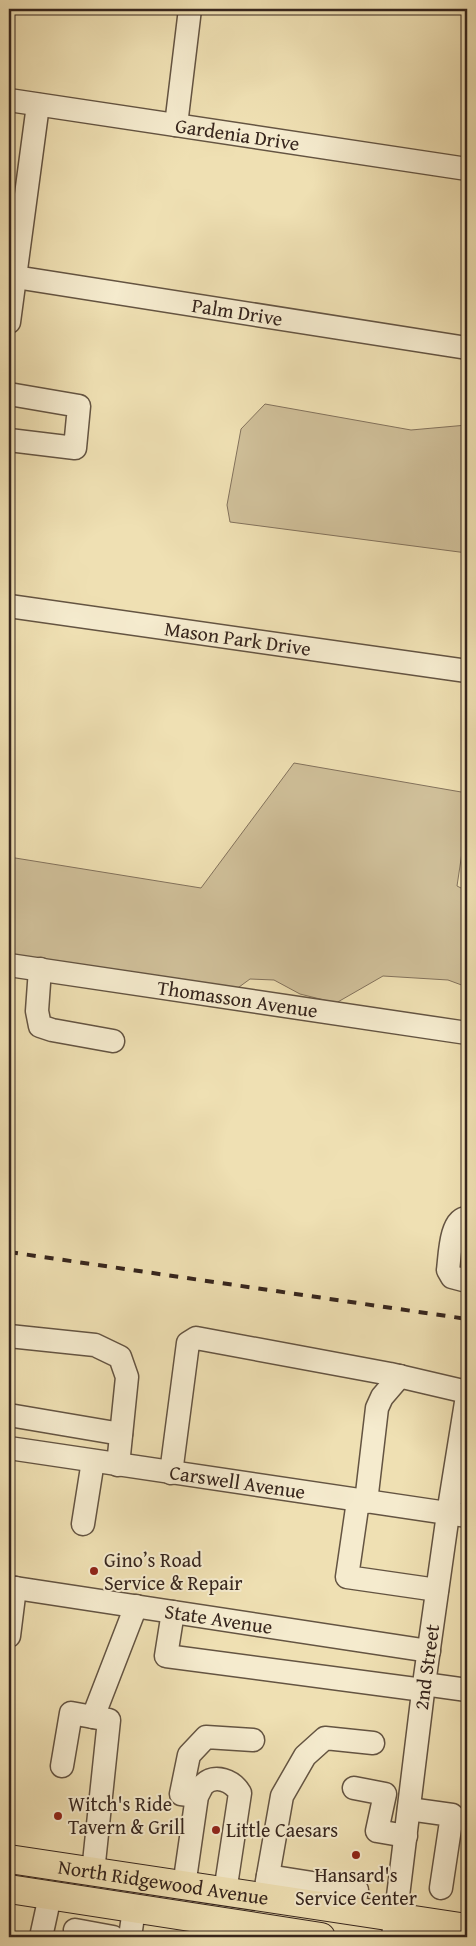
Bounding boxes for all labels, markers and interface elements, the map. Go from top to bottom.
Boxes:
street label: Gardenia Drive [174,110,301,158]
street label: Palm Drive [190,290,285,333]
street label: Mason Park Drive [163,613,313,663]
street label: Thomasson Avenue [155,972,320,1025]
street label: Carswell Avenue [168,1457,307,1506]
place label: Gino’s Road Service & Repair [104,1545,243,1597]
marker: Gino’s Road Service & Repair [88,1565,100,1577]
street label: State Avenue [163,1596,275,1641]
street label: 2nd Street [406,1622,446,1712]
place label: Witch's Ride Tavern & Grill [68,1789,186,1841]
marker: Witch's Ride Tavern & Grill [52,1810,64,1822]
place label: Little Caesars [226,1815,338,1844]
marker: Little Caesars [210,1824,222,1836]
marker: Hansard's Service Center [350,1849,362,1861]
street label: North Ridgewood Avenue [56,1852,270,1912]
place label: Hansard's Service Center [295,1860,417,1912]

